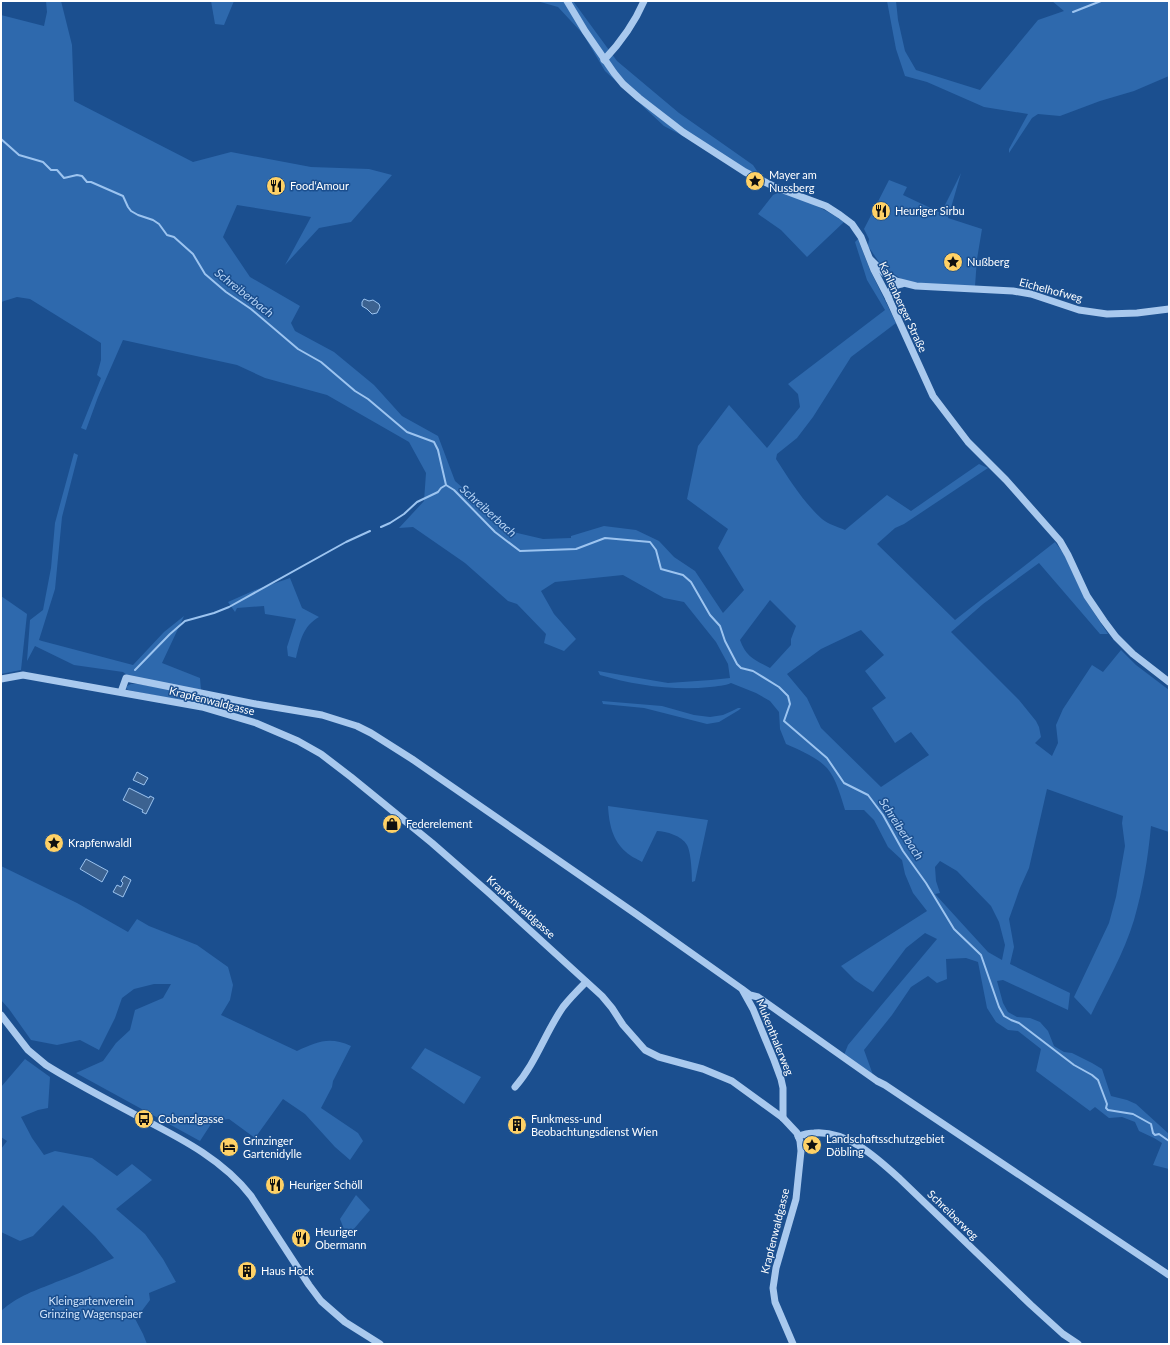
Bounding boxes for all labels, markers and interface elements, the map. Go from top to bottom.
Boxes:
place label: Mayer am Nussberg [769,168,817,194]
place icon: Mayer am Nussberg [744,170,766,192]
restaurant icon: Food‘Amour [265,175,287,197]
place label: Food‘Amour [290,179,349,192]
restaurant icon: Heuriger Sirbu [870,200,892,222]
place label: Heuriger Sirbu [895,204,965,217]
place icon: Nußberg [942,251,964,273]
place label: Nußberg [967,255,1010,268]
street label: Kahlenberger Straße [877,259,930,354]
water label: Schreiberbach [212,265,277,320]
street label: Eichelhofweg [1018,275,1084,304]
water label: Schreiberbach [457,481,520,540]
street label: Krapfenwaldgasse [168,684,256,717]
water label: Schreiberbach [876,795,927,862]
shop icon: Federelement [381,813,403,835]
place label: Federelement [406,817,472,830]
place icon: Krapfenwaldl [43,832,65,854]
place label: Krapfenwaldl [68,836,132,849]
street label: Krapfenwaldgasse [484,872,558,941]
street label: Mukenthalerweg [754,997,797,1077]
bus stop icon: Cobenzlgasse [133,1108,155,1130]
place label: Cobenzlgasse [158,1112,224,1125]
place label: Funkmess-und Beobachtungsdienst Wien [531,1112,658,1138]
building icon: Funkmess-und Beobachtungsdienst Wien [506,1114,528,1136]
place label: Landschaftsschutzgebiet Döbling [826,1132,944,1158]
place label: Grinzinger Gartenidylle [243,1134,302,1160]
place icon: Landschaftsschutzgebiet Döbling [801,1134,823,1156]
hotel icon: Grinzinger Gartenidylle [218,1136,240,1158]
restaurant icon: Heuriger Schöll [264,1174,286,1196]
place label: Heuriger Schöll [289,1178,363,1191]
street label: Krapfenwaldgasse [758,1187,791,1275]
street label: Schreiberweg [925,1187,982,1242]
place label: Heuriger Obermann [315,1225,366,1251]
restaurant icon: Heuriger Obermann [290,1227,312,1249]
building icon: Haus Hock [236,1260,258,1282]
place label: Haus Hock [261,1264,314,1277]
park label: Kleingartenverein Grinzing Wagenspaer [40,1294,142,1320]

